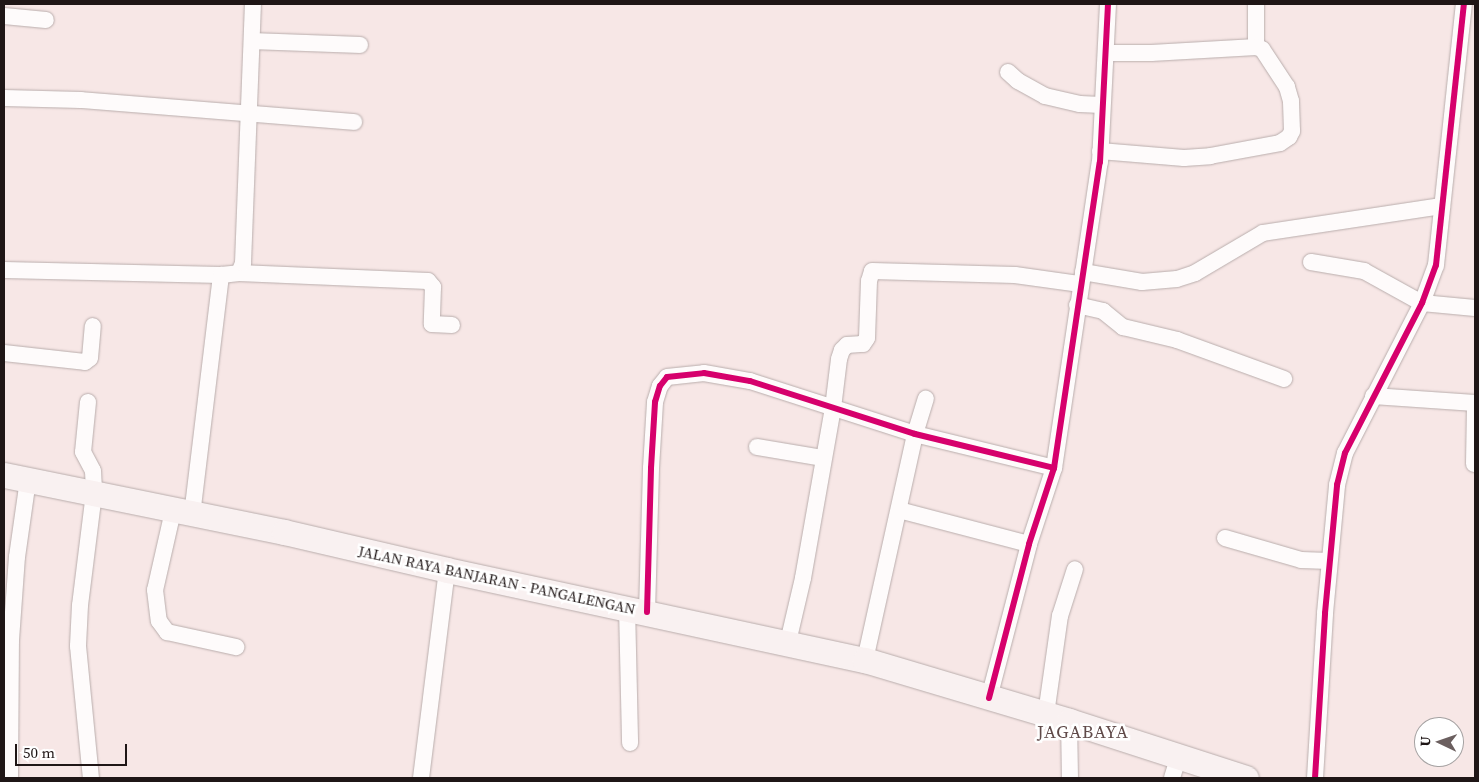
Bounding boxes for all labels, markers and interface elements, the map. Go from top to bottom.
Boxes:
street label: JALAN RAYA BANJARAN - PANGALENGAN [357,542,637,618]
north arrow [1414,717,1464,767]
district label: JAGABAYA [1036,721,1130,743]
scale bar [18,734,130,766]
text: U [1415,736,1435,747]
text: 50 m [23,742,55,763]

